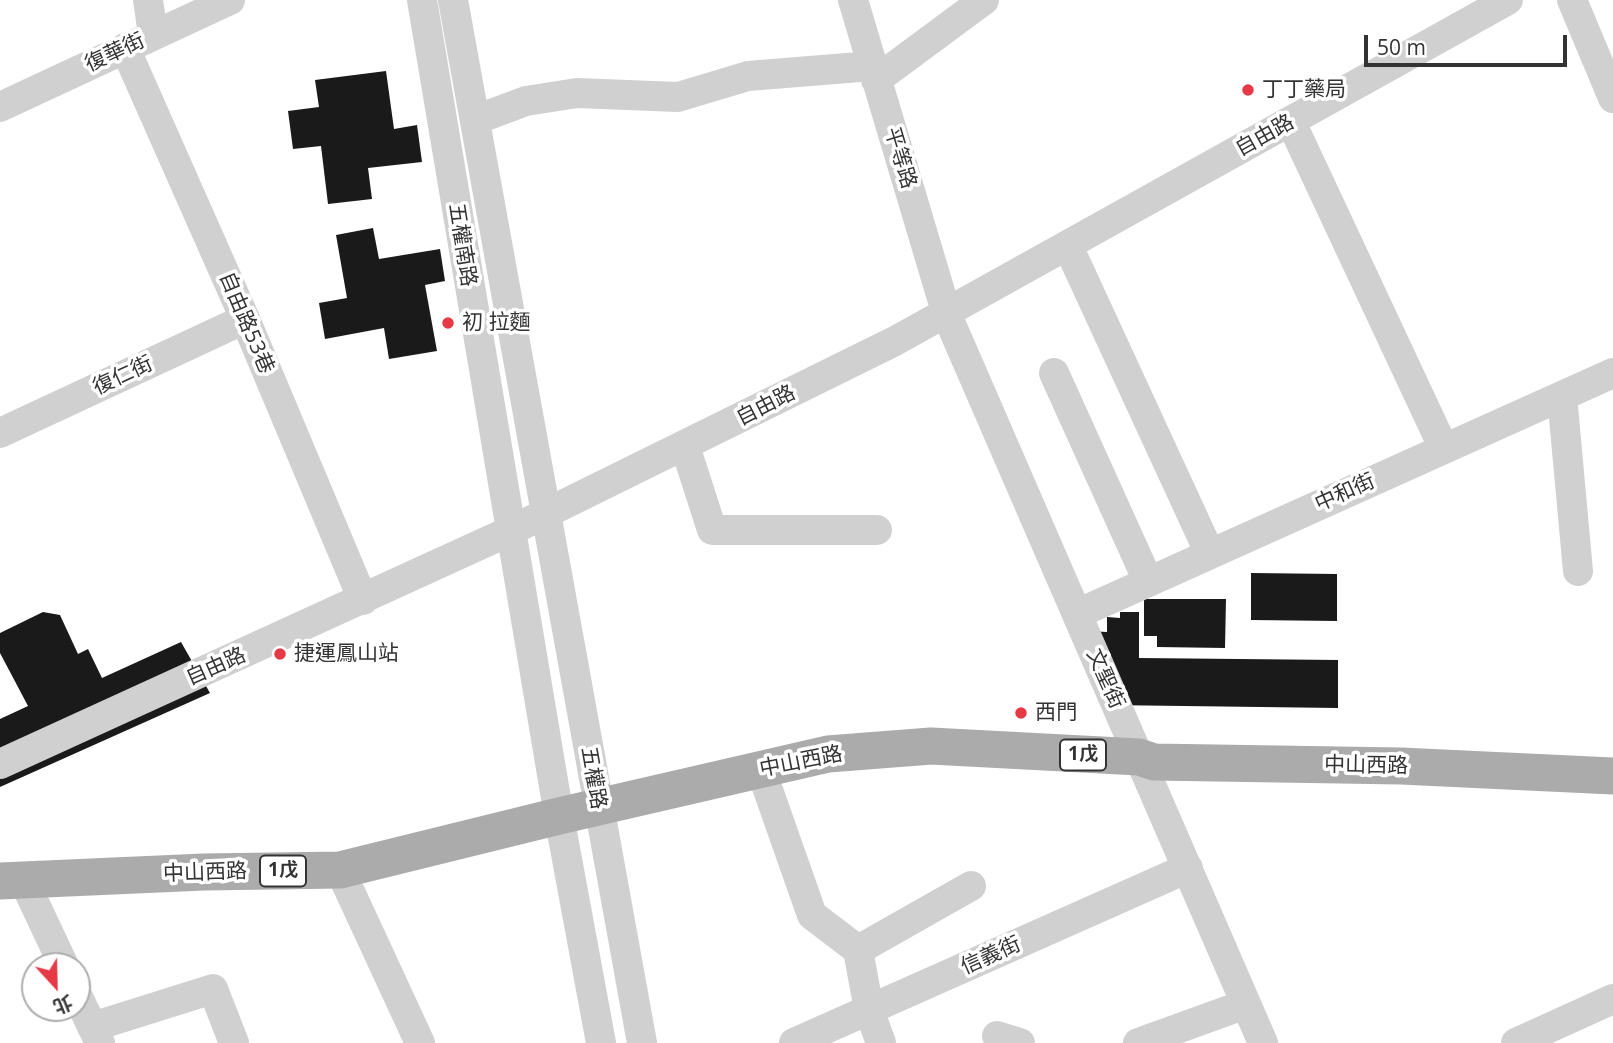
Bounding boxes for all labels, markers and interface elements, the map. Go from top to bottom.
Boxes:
scale bar [1368,21,1571,65]
street label: 復華街 [81,28,149,78]
text: 50 m [1377,33,1426,61]
place label: 丁丁藥局 [1262,77,1346,103]
marker: 丁丁藥局 [1240,82,1256,98]
street label: 自由路 [1231,110,1299,162]
street label: 平等路 [879,124,921,192]
street label: 五權南路 [443,202,481,288]
street label: 自由路53巷 [213,268,279,378]
place label: 初 拉麵 [462,310,530,336]
marker: 初 拉麵 [440,315,456,331]
street label: 復仁街 [89,351,157,401]
street label: 自由路 [732,380,800,432]
street label: 中和街 [1311,469,1379,517]
place label: 捷運鳳山站 [294,641,399,667]
street label: 自由路 [182,643,250,691]
street label: 文聖街 [1081,645,1129,713]
marker: 捷運鳳山站 [272,646,288,662]
place label: 西門 [1035,700,1077,726]
marker: 西門 [1013,705,1029,721]
road number: 1戊 [1060,740,1106,770]
street label: 中山西路 [757,742,845,782]
street label: 五權路 [575,745,611,811]
street label: 中山西路 [1324,753,1408,779]
road number: 1戊 [260,856,306,886]
street label: 中山西路 [163,859,247,887]
street label: 信義街 [957,932,1025,980]
north arrow [21,952,91,1022]
text: 北 [49,989,77,1020]

